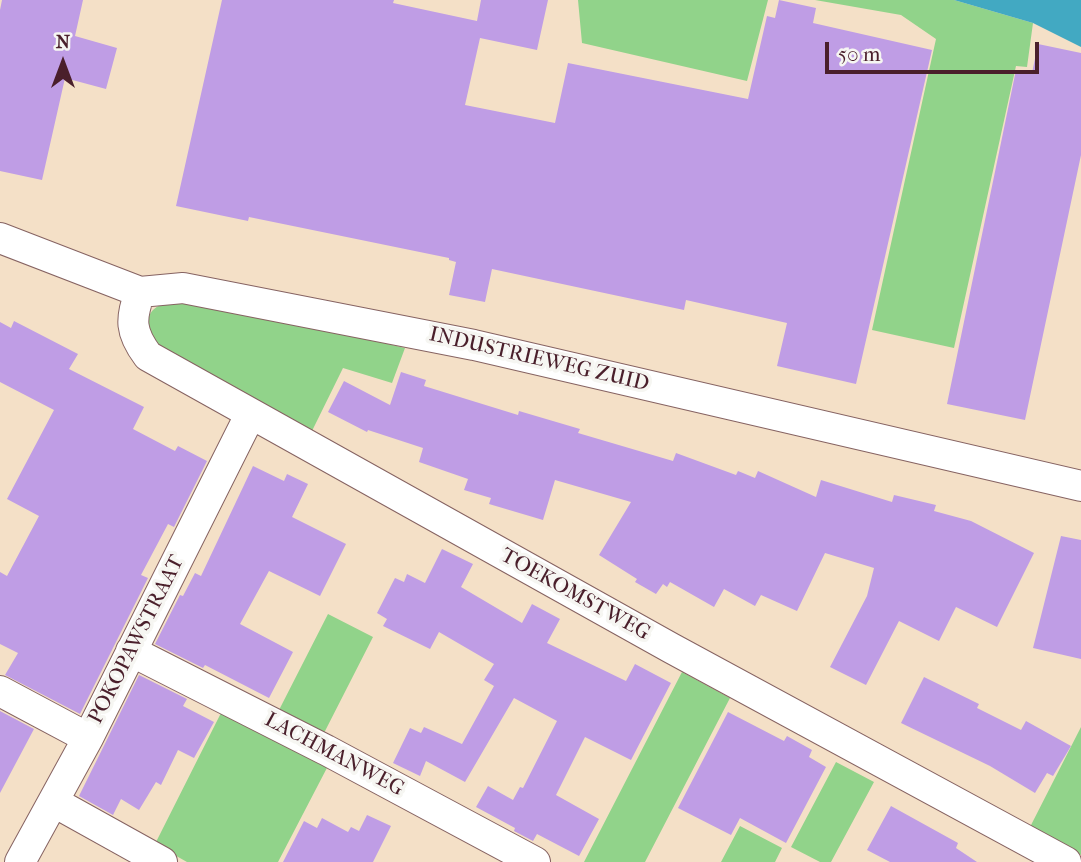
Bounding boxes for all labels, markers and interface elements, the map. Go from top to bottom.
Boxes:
north arrow [28,28,98,98]
scale bar [829,28,1042,72]
text: N [56,31,70,53]
text: 50 m [838,42,881,66]
street label: INDUSTRIEWEG ZUID [427,322,651,398]
street label: TOEKOMSTWEG [496,544,654,646]
street label: POKOPAWSTRAAT [84,552,190,728]
street label: LACHMANWEG [260,708,408,802]

